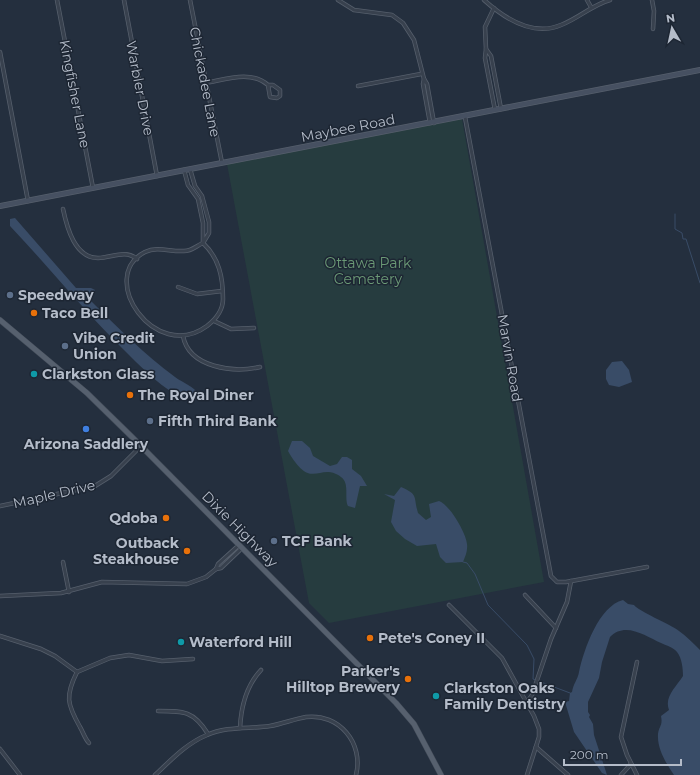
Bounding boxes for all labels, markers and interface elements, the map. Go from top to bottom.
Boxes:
north arrow [652,8,692,48]
text: N [665,11,676,26]
street label: Chickadee Lane [185,25,225,139]
street label: Kingfisher Lane [56,38,94,150]
street label: Warbler Drive [122,39,158,137]
street label: Maybee Road [299,110,397,146]
park label: Ottawa Park Cemetery [325,254,412,288]
place label: Speedway [18,286,94,304]
marker: Speedway [5,290,15,300]
place label: Taco Bell [42,304,108,322]
marker: Taco Bell [29,308,39,318]
street label: Marvin Road [493,313,527,403]
place label: Vibe Credit Union [72,329,155,363]
marker: Vibe Credit Union [60,341,70,351]
place label: Clarkston Glass [42,365,155,383]
marker: Clarkston Glass [29,369,39,379]
place label: The Royal Diner [138,386,254,404]
marker: The Royal Diner [125,390,135,400]
place label: Fifth Third Bank [158,412,277,430]
marker: Fifth Third Bank [145,416,155,426]
marker: Arizona Saddlery [81,424,91,434]
place label: Arizona Saddlery [23,435,149,453]
street label: Maple Drive [11,476,97,512]
street label: Dixie Highway [198,487,282,571]
place label: Qdoba [109,509,158,527]
marker: Qdoba [161,513,171,523]
place label: TCF Bank [282,532,353,550]
place label: Outback Steakhouse [93,534,180,568]
marker: TCF Bank [269,536,279,546]
marker: Outback Steakhouse [182,546,192,556]
place label: Pete's Coney II [378,629,485,647]
place label: Waterford Hill [189,633,292,651]
marker: Pete's Coney II [365,633,375,643]
marker: Waterford Hill [176,637,186,647]
place label: Parker's Hilltop Brewery [286,662,401,696]
marker: Parker's Hilltop Brewery [403,674,413,684]
place label: Clarkston Oaks Family Dentistry [444,679,566,713]
marker: Clarkston Oaks Family Dentistry [431,691,441,701]
scale bar [564,741,681,767]
text: 200 m [570,747,609,762]

